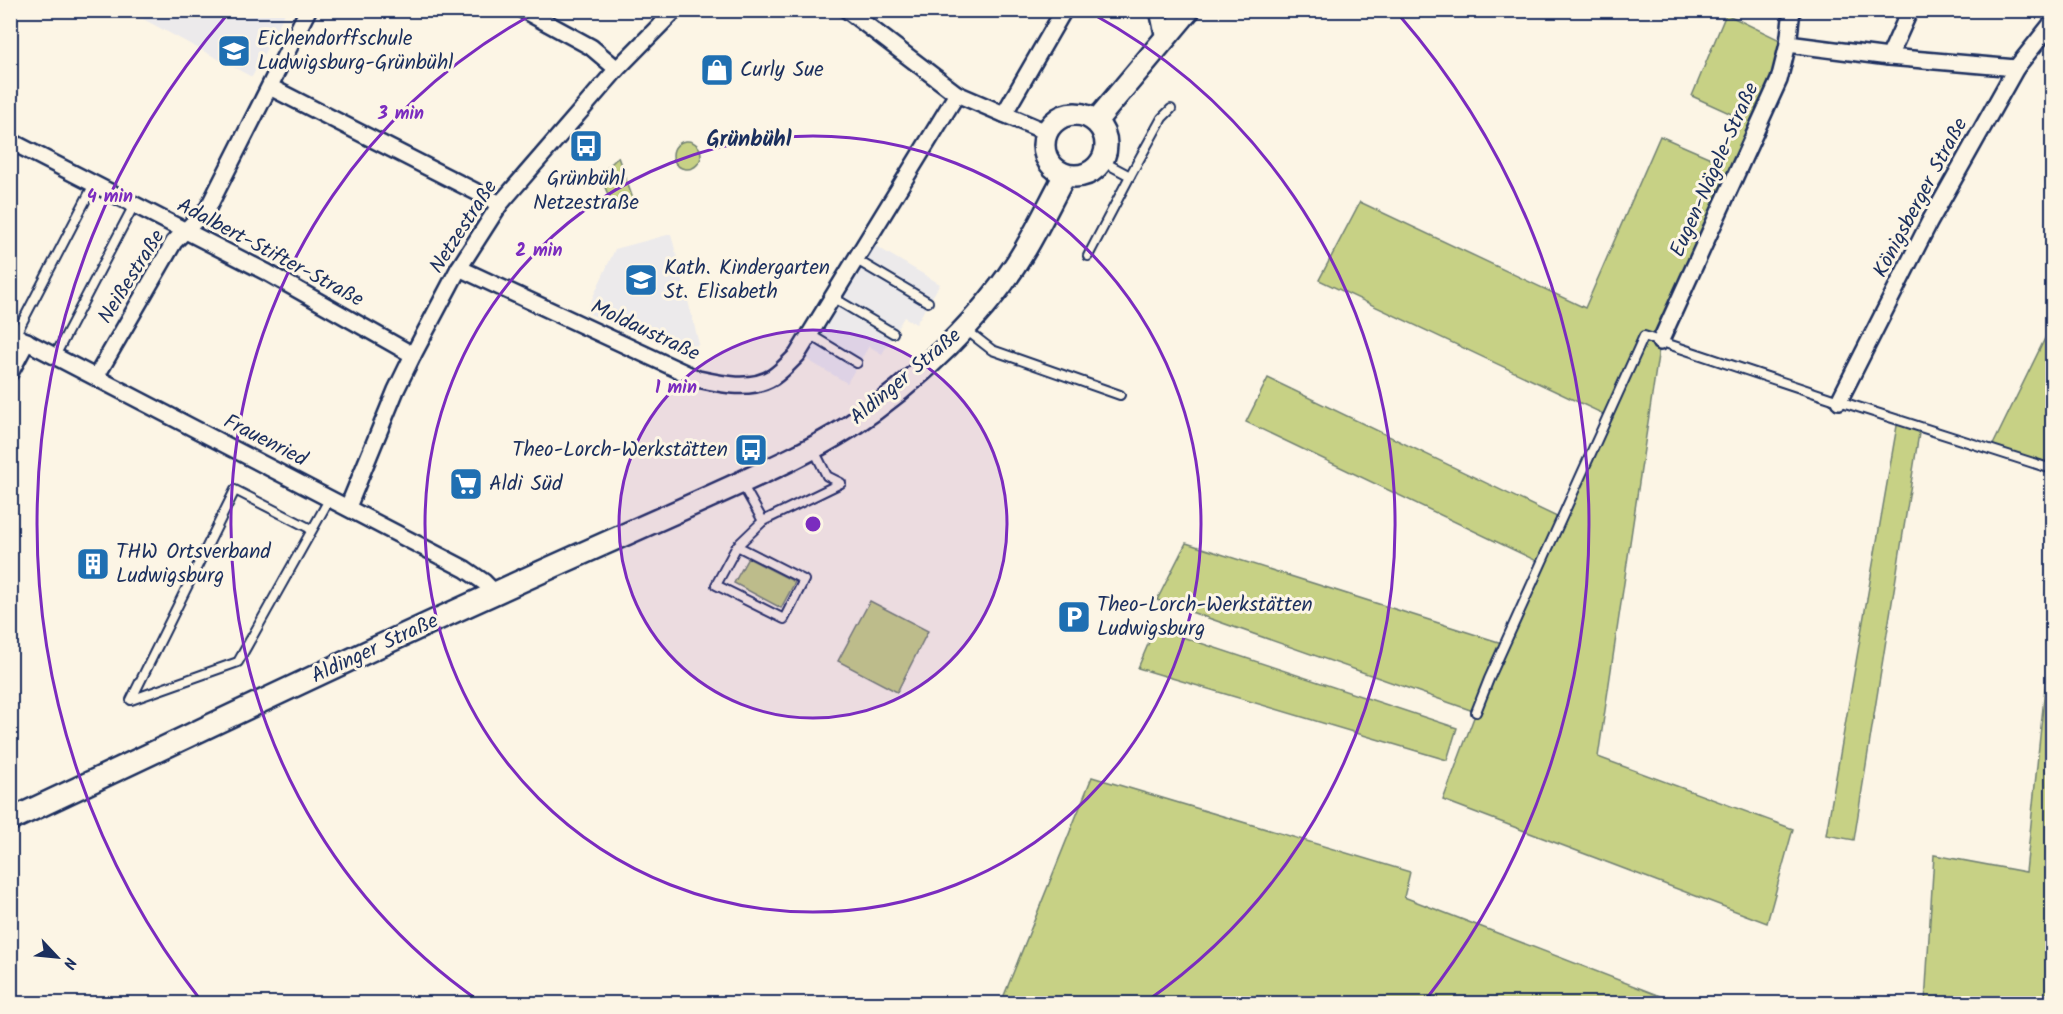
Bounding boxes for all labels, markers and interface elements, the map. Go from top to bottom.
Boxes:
place label: Eichendorffschule Ludwigsburg-Grünbühl [257,23,453,80]
school or university icon: Eichendorffschule Ludwigsburg-Grünbühl [216,33,252,69]
shop icon: Curly Sue [699,52,735,88]
place label: Curly Sue [740,54,824,87]
street label: Eugen-Nägele-Straße [1662,77,1769,263]
text: 3 min [377,100,424,129]
street label: Königsberger Straße [1865,112,1977,284]
district label: Grünbühl [706,123,792,158]
bus stop icon: Grünbühl Netzestraße [568,128,604,164]
place label: Grünbühl Netzestraße [533,163,640,220]
street label: Netzestraße [421,173,507,280]
text: 4 min [87,183,133,212]
street label: Adalbert-Stifter-Straße [171,190,370,317]
street label: Neißestraße [90,223,174,331]
text: 2 min [516,237,562,266]
place label: Kath. Kindergarten St. Elisabeth [664,252,830,309]
school or university icon: Kath. Kindergarten St. Elisabeth [623,262,659,298]
street label: Moldaustraße [585,291,706,371]
street label: Aldinger Straße [843,320,970,434]
text: 1 min [655,374,697,403]
street label: Frauenried [217,406,313,476]
bus stop icon: Theo-Lorch-Werkstätten [733,432,769,468]
place label: Theo-Lorch-Werkstätten [512,434,728,467]
supermarket icon: Aldi Süd [448,466,484,502]
place label: Aldi Süd [489,468,563,501]
centre of rings [803,514,823,534]
place label: THW Ortsverband Ludwigsburg [116,536,271,593]
building icon: THW Ortsverband Ludwigsburg [75,546,111,582]
place label: Theo-Lorch-Werkstätten Ludwigsburg [1097,589,1313,646]
parking icon: Theo-Lorch-Werkstätten Ludwigsburg [1056,599,1092,635]
street label: Aldinger Straße [306,605,445,693]
north arrow [27,927,87,987]
text: N [56,953,83,973]

